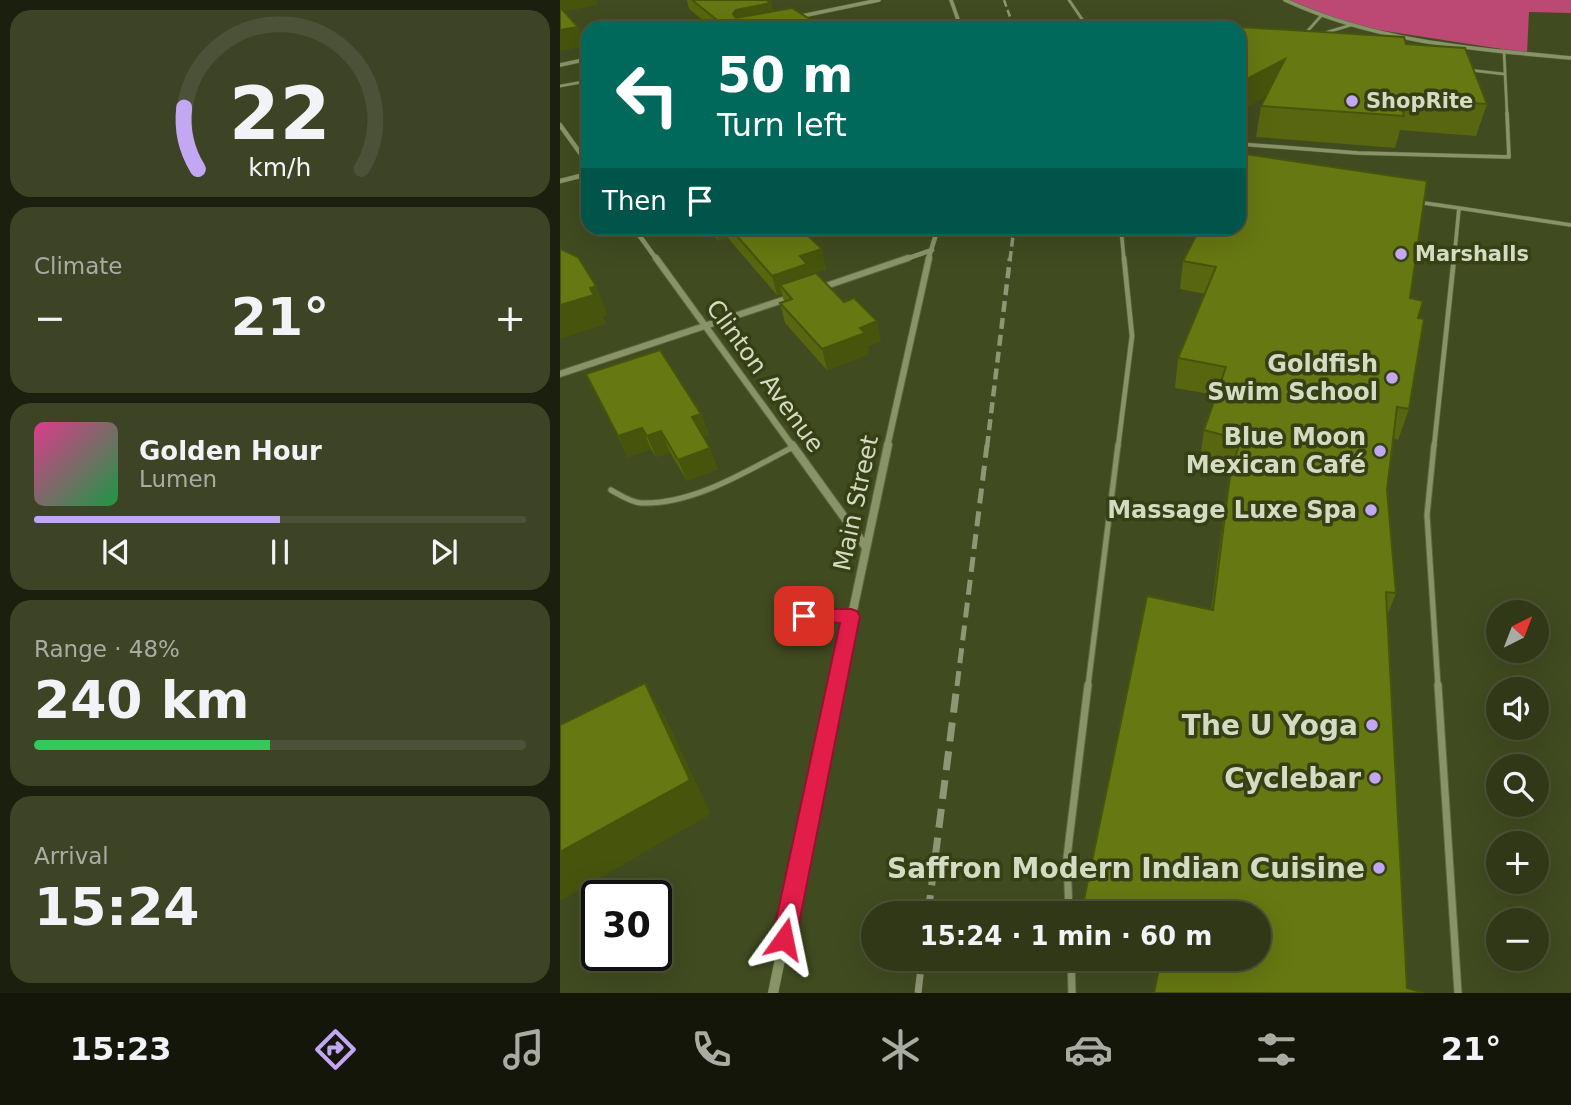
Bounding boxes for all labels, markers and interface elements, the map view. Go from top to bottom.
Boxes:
text: 50 m [717,47,853,104]
icon: left [602,49,693,140]
text: 22 [229,72,331,157]
place label: ShopRite [1366,89,1473,113]
marker: ShopRite [1344,93,1360,109]
text: Turn left [717,106,847,144]
text: km/h [248,153,312,182]
icon: arrive [681,182,719,220]
text: Then [602,186,667,216]
place label: Marshalls [1415,242,1529,266]
marker: Marshalls [1393,246,1409,262]
text: Climate [34,253,123,279]
text: 21° [231,287,329,347]
street label: Clinton Avenue [700,294,830,458]
text: − [34,296,66,340]
text: + [494,296,526,340]
place label: Goldfish Swim School [1207,350,1378,406]
marker: Goldfish Swim School [1384,370,1400,386]
place label: Blue Moon Mexican Café [1186,423,1366,479]
street label: Main Street [828,433,884,573]
text: Golden Hour [139,436,322,466]
marker: Blue Moon Mexican Café [1372,443,1388,459]
text: Lumen [139,466,217,492]
place label: Massage Luxe Spa [1107,496,1357,524]
marker: Massage Luxe Spa [1363,502,1379,518]
icon: previous [97,533,135,571]
icon: pause [261,533,299,571]
icon: next [425,533,463,571]
pin [774,586,834,646]
icon: arrive [785,597,823,635]
north arrow [1486,600,1549,663]
map controls [1486,600,1549,971]
text: Range · 48% [34,636,180,662]
text: 240 km [34,670,249,730]
button: sound [1486,677,1549,740]
place label: The U Yoga [1182,709,1358,742]
marker: The U Yoga [1364,717,1380,733]
button: search [1486,754,1549,817]
place label: Cyclebar [1224,762,1361,795]
marker: Cyclebar [1367,770,1383,786]
button: + [1486,831,1549,894]
text: Arrival [34,843,109,869]
place label: Saffron Modern Indian Cuisine [887,852,1365,885]
marker: Saffron Modern Indian Cuisine [1371,860,1387,876]
text: 15:24 [34,877,200,937]
speed limit sign: 30 [581,880,672,971]
position arrow [747,902,821,976]
button: − [1486,908,1549,971]
text: 15:24 · 1 min · 60 m [920,921,1212,951]
icon: directions [311,1025,360,1074]
icon: music [499,1025,548,1074]
icon: phone [687,1025,736,1074]
icon: climate [876,1025,925,1074]
icon: car [1064,1025,1113,1074]
icon: filters [1252,1025,1301,1074]
text: 15:23 [70,1030,172,1068]
text: 21° [1441,1030,1501,1068]

